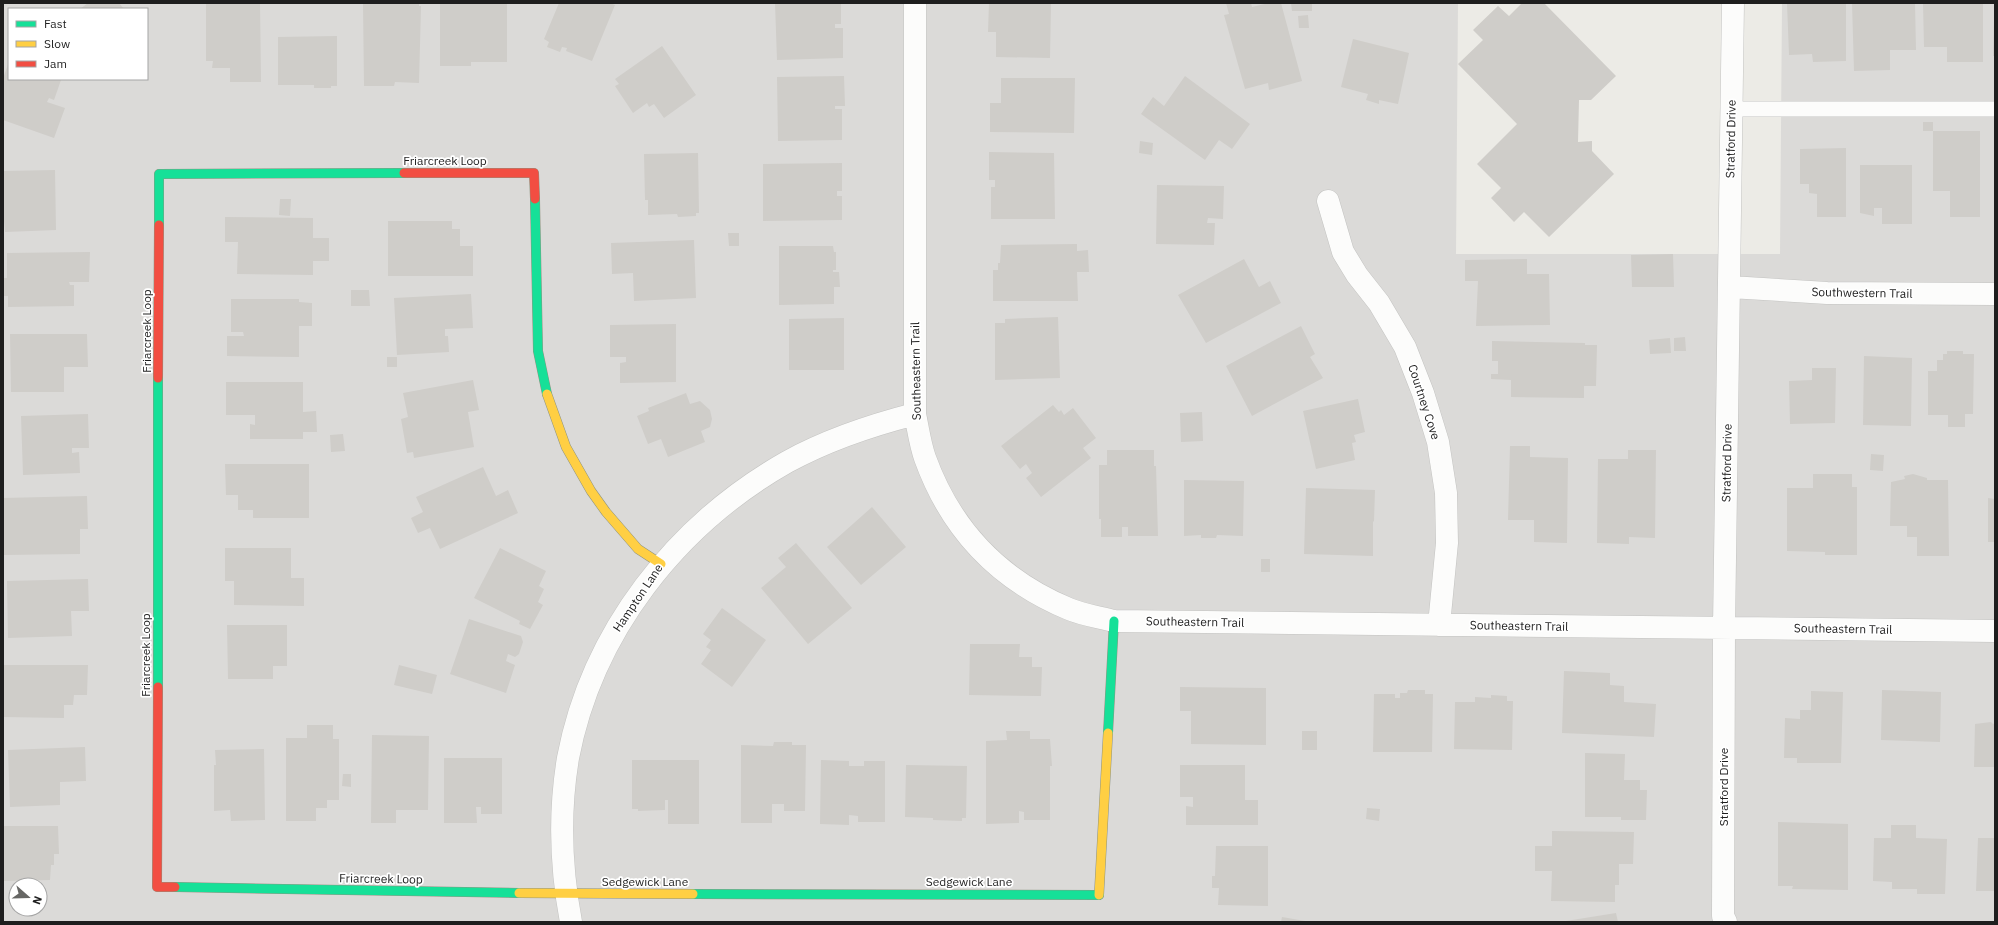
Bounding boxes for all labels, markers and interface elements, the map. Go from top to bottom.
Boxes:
legend [8,8,148,80]
text: Fast [44,16,67,31]
text: Slow [44,36,70,51]
text: Jam [44,56,67,71]
street label: Stratford Drive [1722,99,1739,178]
street label: Friarcreek Loop [403,153,487,168]
street label: Southwestern Trail [1811,284,1913,301]
street label: Friarcreek Loop [139,289,154,373]
street label: Southeastern Trail [907,322,924,420]
street label: Courtney Cove [1405,362,1444,442]
street label: Stratford Drive [1718,423,1735,502]
street label: Hampton Lane [609,561,666,634]
street label: Friarcreek Loop [138,613,153,697]
street label: Southeastern Trail [1146,613,1244,630]
street label: Southeastern Trail [1470,617,1568,634]
street label: Southeastern Trail [1794,620,1892,637]
street label: Stratford Drive [1716,747,1731,826]
street label: Friarcreek Loop [339,870,423,887]
street label: Sedgewick Lane [602,874,689,889]
street label: Sedgewick Lane [926,874,1013,889]
north arrow [8,877,48,917]
text: N [29,894,45,907]

